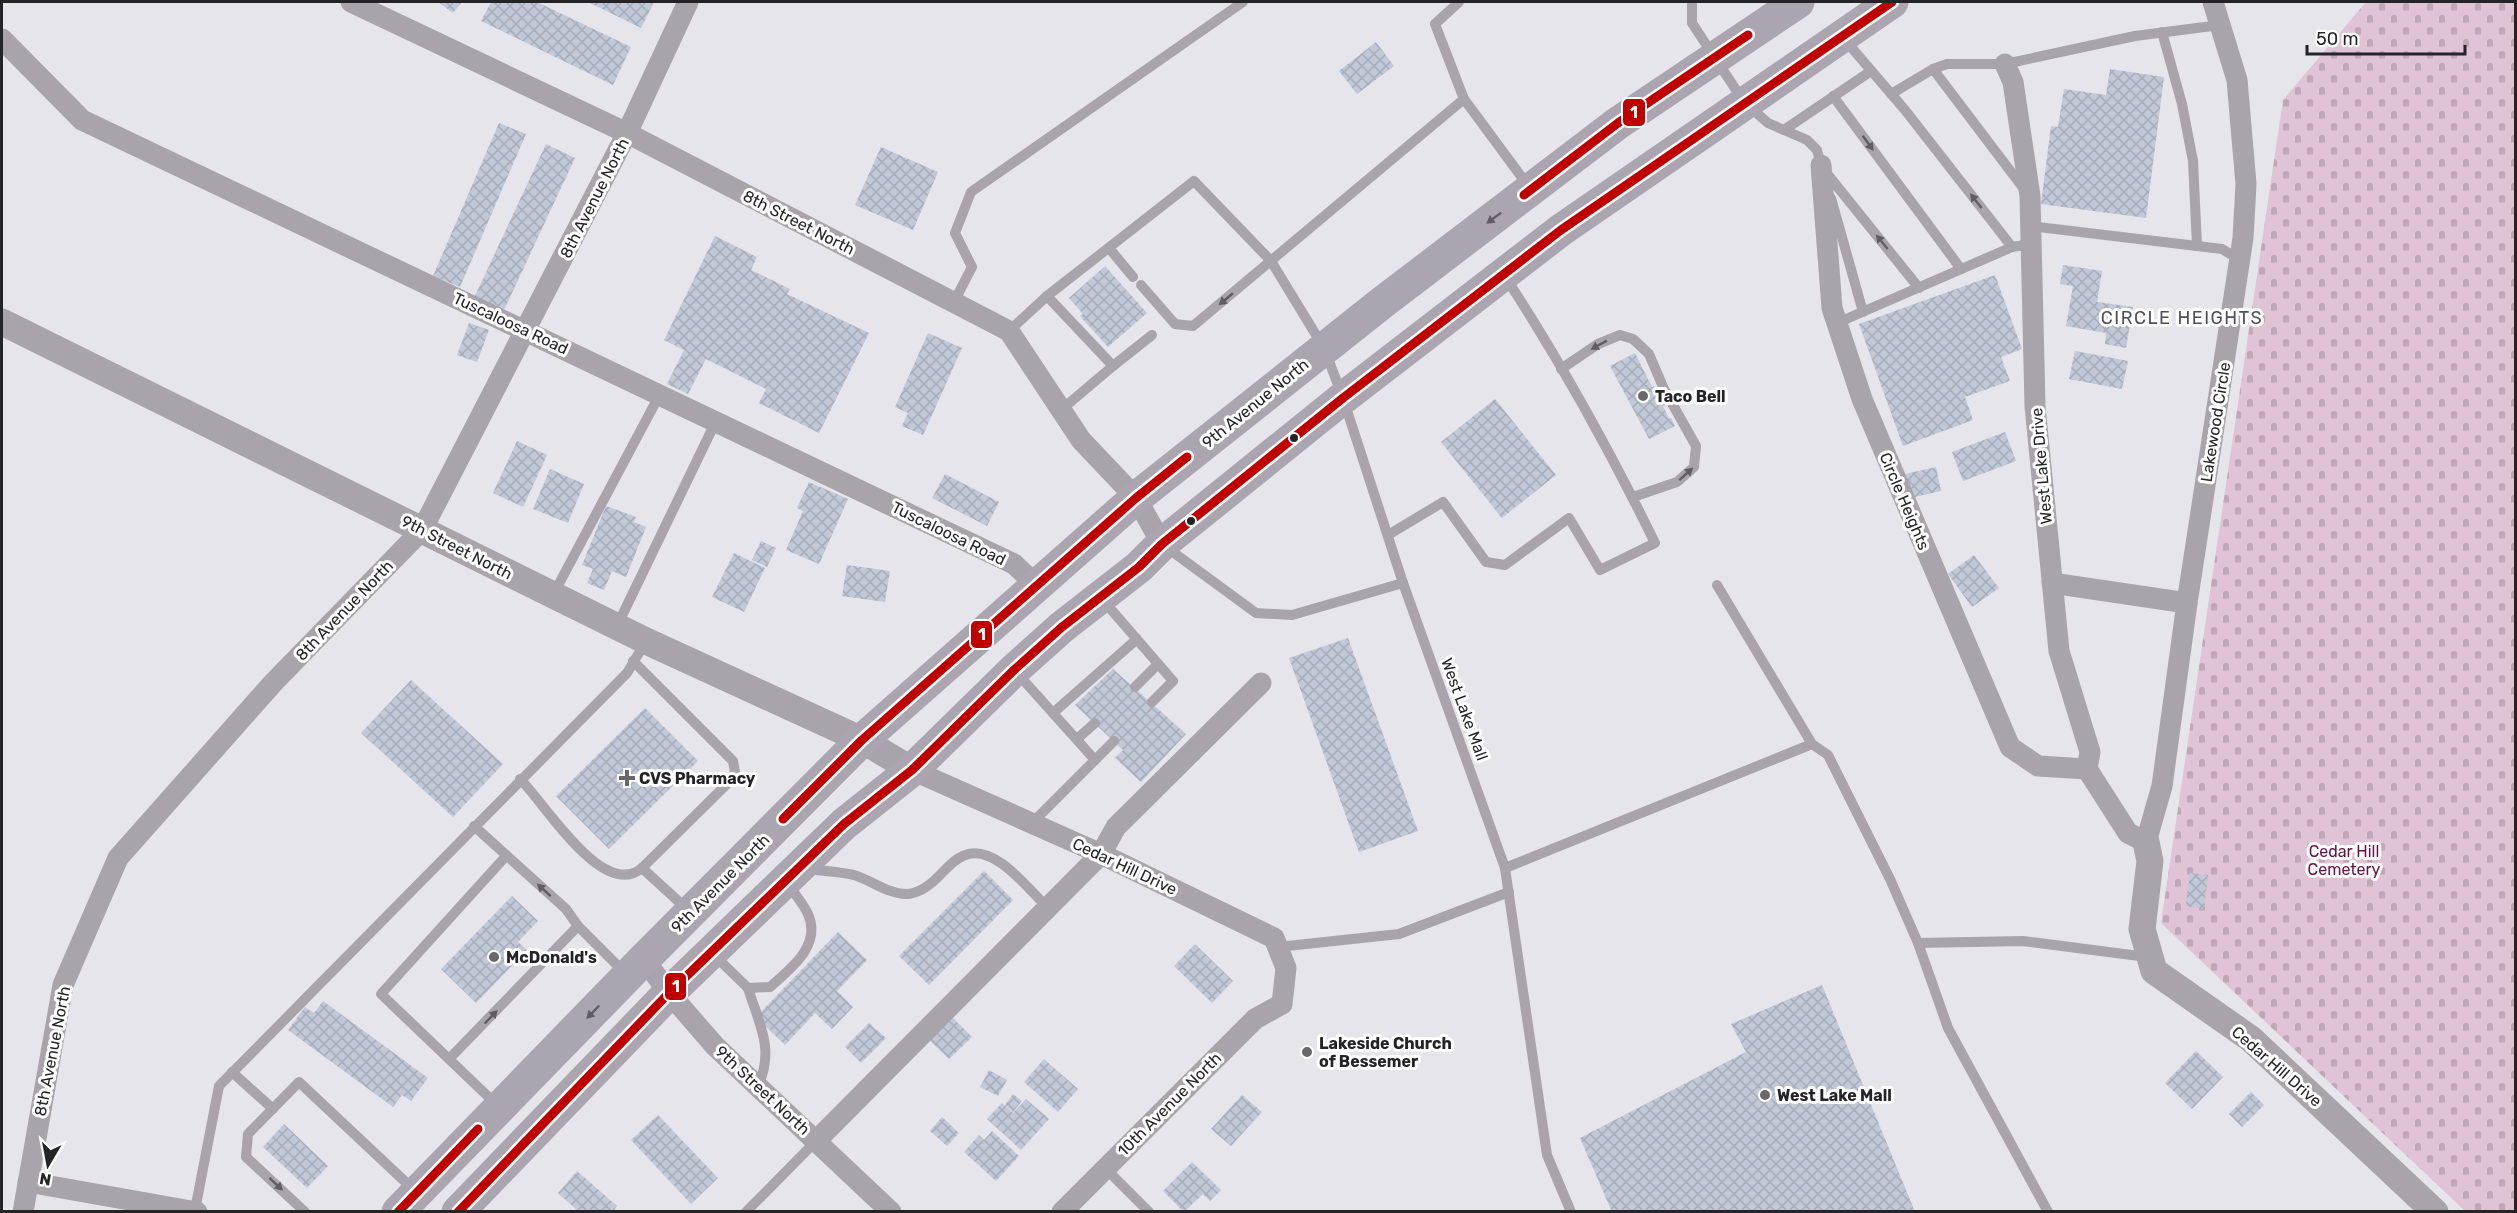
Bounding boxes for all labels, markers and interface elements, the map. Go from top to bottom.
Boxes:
scale bar [2307,18,2464,56]
text: 50 m [2316,28,2359,50]
line badge: 1 [1622,98,1646,127]
text: 1 [1630,103,1638,122]
street label: 8th Avenue North [556,135,633,261]
one-way arrow [1862,135,1874,151]
street label: 8th Street North [740,186,858,259]
one-way arrow [1970,193,1982,209]
one-way arrow [1486,212,1502,224]
one-way arrow [1876,234,1889,250]
street label: Tuscaloosa Road [450,289,571,358]
one-way arrow [1219,292,1234,305]
district label: CIRCLE HEIGHTS [2101,307,2263,329]
one-way arrow [1590,340,1607,350]
street label: 9th Avenue North [1198,355,1312,452]
street label: Lakewood Circle [2197,361,2234,483]
place label: Taco Bell [1655,387,1726,406]
marker: Taco Bell [1636,389,1650,403]
street label: West Lake Drive [2027,407,2056,525]
unlabelled marker [1288,432,1300,444]
street label: Circle Heights [1875,450,1934,553]
one-way arrow [1678,468,1692,482]
street label: Tuscaloosa Road [889,498,1009,569]
street label: 9th Street North [398,511,515,584]
unlabelled marker [1185,515,1197,527]
street label: 8th Avenue North [292,556,397,664]
line badge: 1 [970,620,993,649]
text: 1 [978,625,986,644]
street label: West Lake Mall [1437,655,1492,763]
place label: CVS Pharmacy [639,769,756,788]
marker: CVS Pharmacy [620,771,634,785]
street label: 9th Avenue North [667,830,774,937]
street label: Cedar Hill Drive [1070,834,1180,899]
park label: Cedar Hill Cemetery [2308,842,2381,879]
one-way arrow [537,884,552,897]
place label: McDonald's [506,948,597,967]
marker: McDonald's [487,950,501,964]
line badge: 1 [664,972,687,1001]
text: 1 [672,977,680,996]
street label: 8th Avenue North [31,984,74,1118]
one-way arrow [586,1005,600,1019]
one-way arrow [484,1009,498,1024]
street label: Cedar Hill Drive [2228,1022,2326,1111]
place label: Lakeside Church of Bessemer [1319,1034,1452,1071]
street label: 9th Street North [712,1042,814,1139]
marker: Lakeside Church of Bessemer [1300,1045,1314,1059]
street label: 10th Avenue North [1114,1049,1225,1160]
place label: West Lake Mall [1777,1086,1892,1105]
marker: West Lake Mall [1758,1088,1772,1102]
north arrow [18,1135,78,1195]
text: N [38,1169,53,1190]
one-way arrow [268,1177,283,1191]

